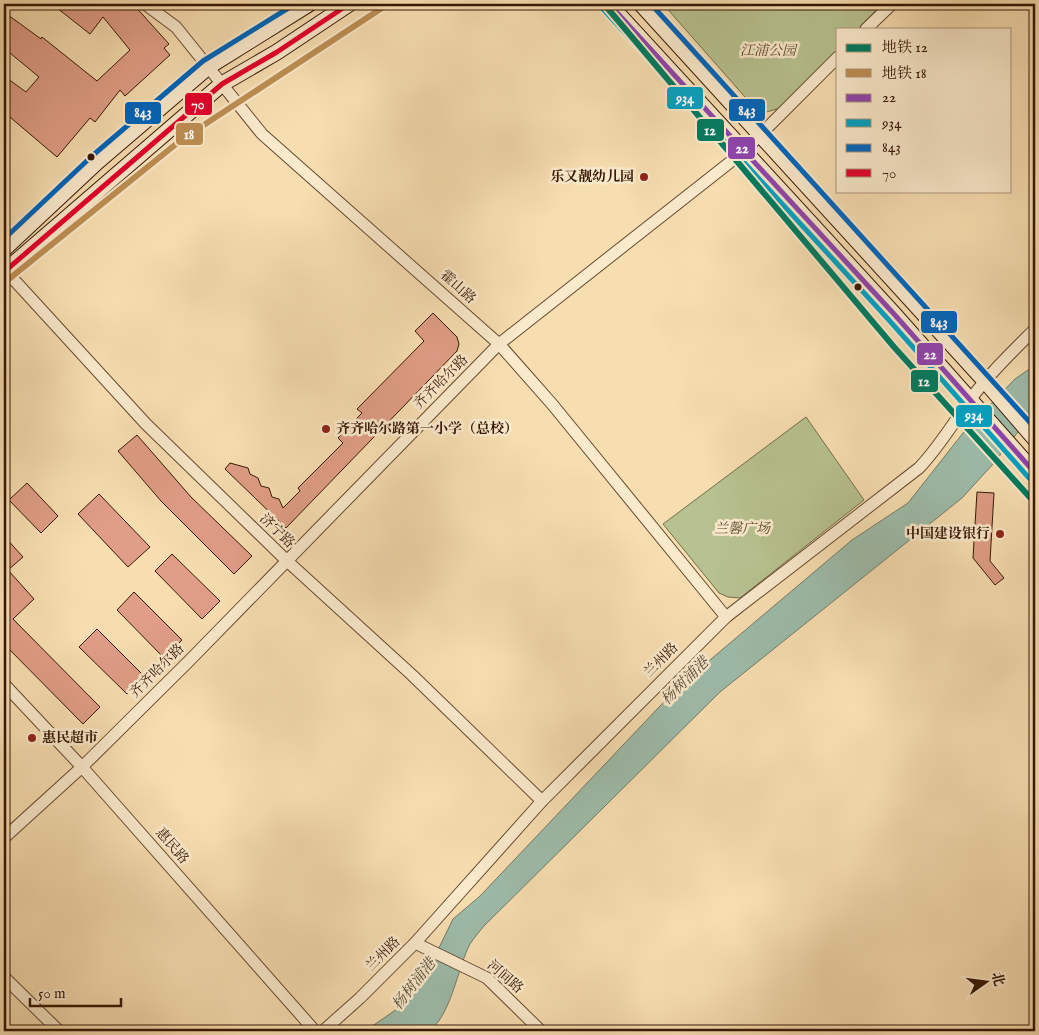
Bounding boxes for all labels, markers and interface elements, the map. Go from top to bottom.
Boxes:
legend [836,28,1012,192]
text: 地铁 12 [882,38,928,57]
park label: 江浦公园 [740,42,798,60]
text: 地铁 18 [882,64,927,83]
line badge: 934 [666,86,704,110]
text: 22 [882,88,896,107]
text: 934 [675,90,695,108]
line badge: 70 [184,92,213,116]
text: 70 [191,96,205,114]
line badge: 843 [728,98,766,122]
line badge: 843 [124,101,162,125]
text: 843 [738,102,756,120]
text: 843 [134,104,152,122]
text: 934 [881,114,902,133]
line badge: 12 [696,118,725,142]
line badge: 18 [175,122,204,146]
text: 12 [704,122,716,140]
text: 18 [184,126,195,144]
line badge: 22 [727,136,756,160]
text: 843 [882,138,901,157]
text: 22 [735,140,749,158]
unlabelled marker [86,152,96,162]
text: 70 [882,164,896,183]
place label: 乐又靓幼儿园 [550,168,634,186]
marker: 乐又靓幼儿园 [638,171,650,183]
street label: 霍山路 [436,266,480,308]
unlabelled marker [853,282,863,292]
line badge: 843 [920,310,958,334]
text: 843 [930,314,948,332]
line badge: 22 [916,342,944,366]
text: 22 [923,346,937,364]
street label: 齐齐哈尔路 [410,351,472,413]
line badge: 12 [910,369,939,393]
text: 12 [918,373,930,391]
line badge: 934 [955,404,993,428]
text: 934 [964,407,984,425]
place label: 齐齐哈尔路第一小学（总校） [336,420,518,438]
marker: 齐齐哈尔路第一小学（总校） [320,423,332,435]
street label: 济宁路 [256,510,298,552]
park label: 兰馨广场 [714,520,771,538]
place label: 中国建设银行 [906,525,990,543]
marker: 中国建设银行 [994,528,1006,540]
street label: 兰州路 [640,639,682,681]
street label: 齐齐哈尔路 [126,640,188,702]
water label: 杨树浦港 [657,652,714,709]
place label: 惠民超市 [42,729,98,747]
marker: 惠民超市 [26,732,38,744]
street label: 惠民路 [151,824,193,868]
street label: 兰州路 [362,933,404,975]
water label: 杨树浦港 [388,953,441,1013]
street label: 河间路 [483,956,527,998]
north arrow [962,958,1012,1008]
text: 北 [987,970,1008,988]
scale bar [30,975,121,1007]
text: 50 m [38,984,66,1003]

